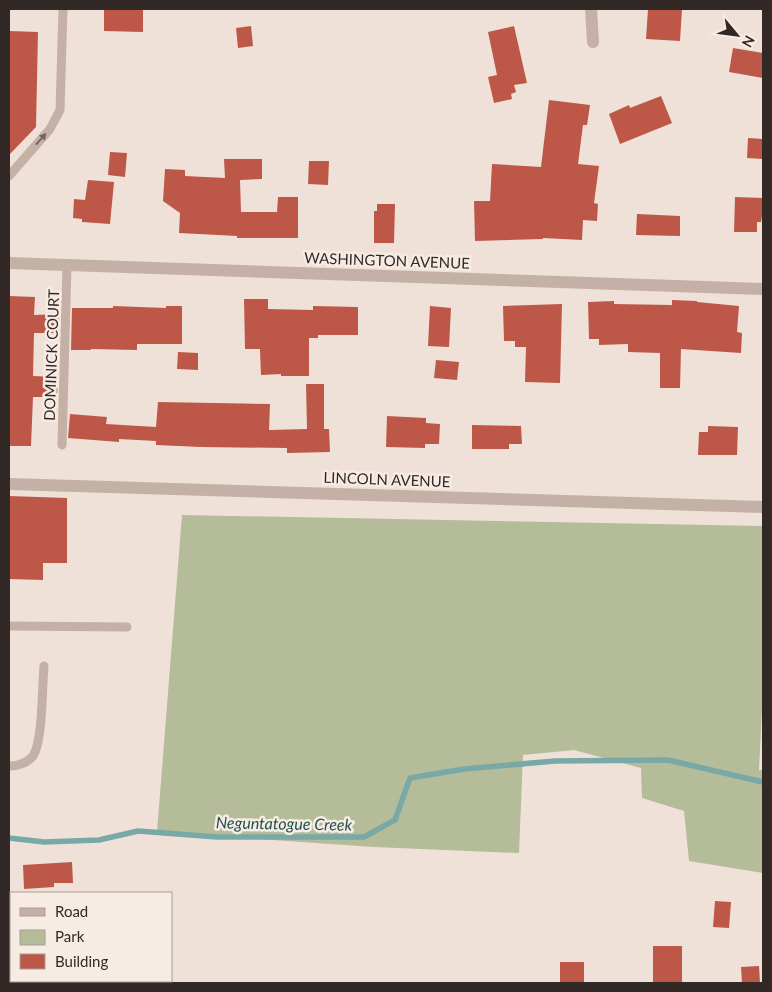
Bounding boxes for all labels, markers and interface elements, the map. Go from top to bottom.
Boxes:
north arrow [712,10,762,60]
text: N [739,33,759,50]
one-way arrow [35,133,46,145]
street label: WASHINGTON AVENUE [304,248,470,272]
street label: DOMINICK COURT [40,289,62,421]
street label: LINCOLN AVENUE [323,468,451,490]
water label: Neguntatogue Creek [216,812,353,834]
legend [10,892,172,982]
text: Road [55,902,88,920]
text: Park [55,927,85,945]
text: Building [55,952,108,970]

